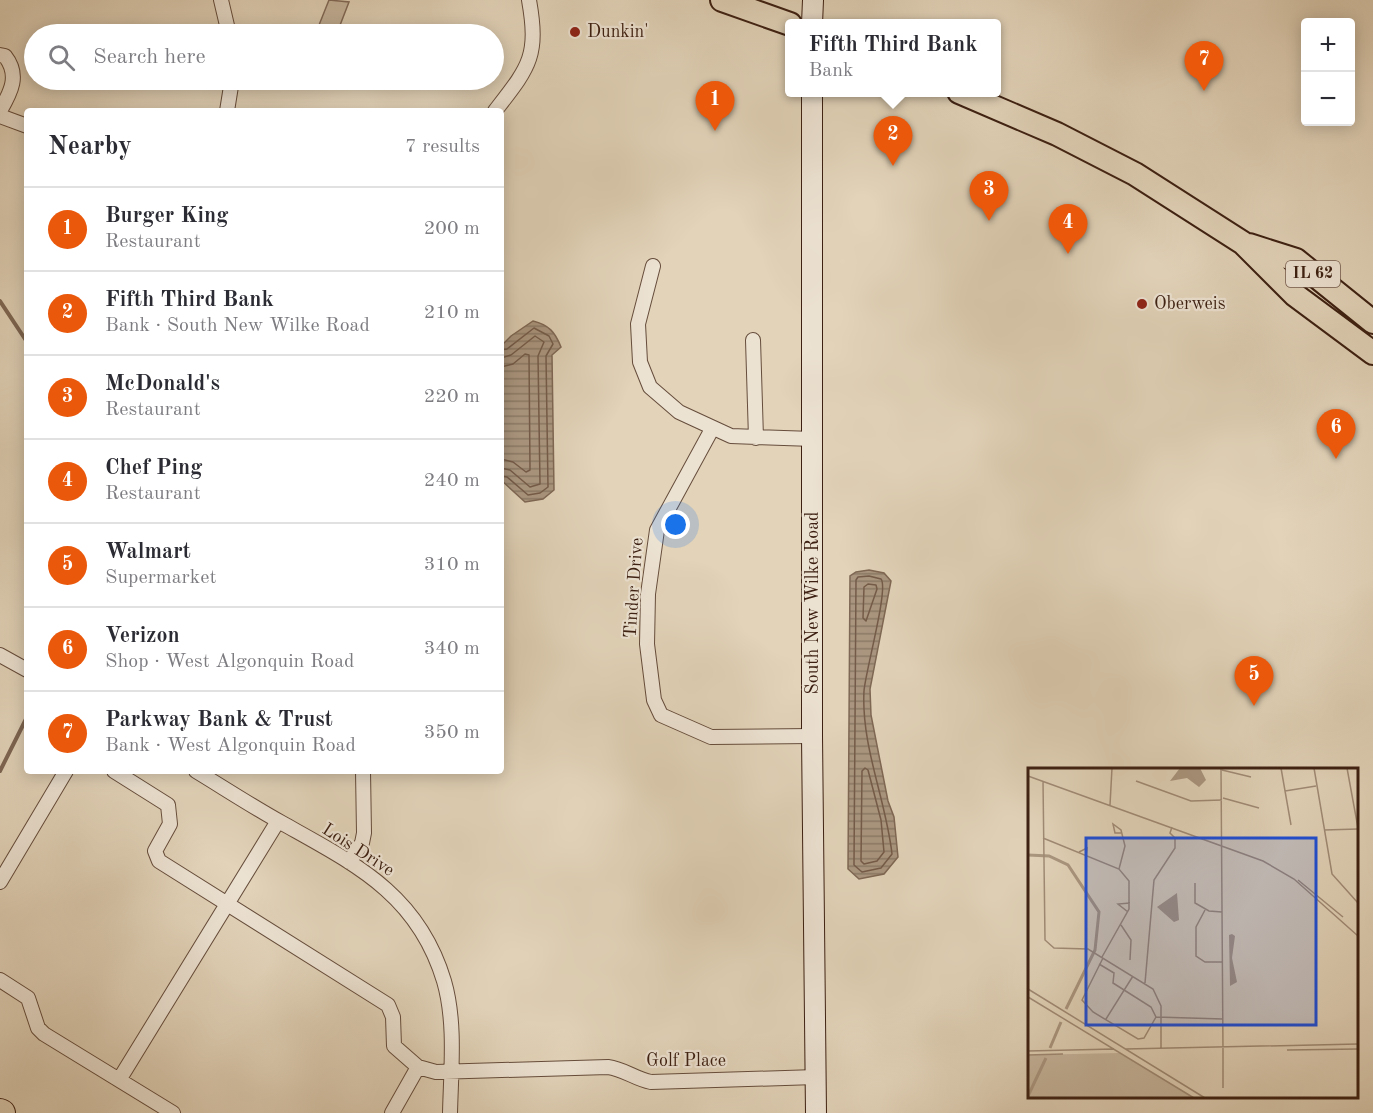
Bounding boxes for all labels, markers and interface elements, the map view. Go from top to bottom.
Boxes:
map controls [1301,18,1355,126]
button: + [1301,18,1355,72]
popup [785,19,1001,97]
place label: Dunkin' [587,23,649,41]
search box [24,24,504,90]
marker: Dunkin' [568,25,582,39]
text: Fifth Third Bank [809,34,977,56]
icon: search [45,41,78,74]
pin: 7 [1184,42,1224,91]
text: Search here [93,46,206,68]
text: Bank [809,61,853,81]
button: − [1301,72,1355,126]
pin: 1 [696,82,734,131]
pin: 2 [874,116,912,166]
text: Nearby [48,134,132,160]
text: 7 results [405,137,480,157]
pin: 3 [970,172,1008,221]
pin: 4 [1048,204,1088,254]
text: Burger King [105,205,228,227]
text: 1 [62,219,73,239]
text: 200 m [424,219,480,239]
text: Restaurant [105,232,201,252]
road number: IL 62 [1286,261,1340,287]
text: Fifth Third Bank [105,289,274,311]
place label: Oberweis [1154,295,1226,313]
marker: Oberweis [1135,297,1149,311]
text: 2 [62,303,73,323]
text: 210 m [424,303,480,323]
text: Bank · South New Wilke Road [105,316,370,336]
text: McDonald's [105,373,220,395]
text: 3 [62,387,73,407]
text: 220 m [424,387,480,407]
text: Restaurant [105,400,201,420]
pin: 6 [1316,410,1356,459]
text: Chef Ping [105,457,202,479]
text: 4 [62,471,73,491]
text: 240 m [424,471,480,491]
text: Restaurant [105,484,201,504]
your location [661,510,690,539]
street label: South New Wilke Road [804,512,822,694]
street label: Tinder Drive [622,537,646,639]
text: Walmart [105,541,191,563]
text: 5 [62,555,73,575]
text: 310 m [424,555,480,575]
text: Supermarket [105,568,216,588]
text: Verizon [105,625,180,647]
text: 6 [62,639,73,659]
text: 340 m [424,639,480,659]
text: Shop · West Algonquin Road [105,652,355,672]
pin: 5 [1234,656,1274,706]
text: Parkway Bank & Trust [105,709,333,731]
text: 7 [62,723,73,743]
text: 350 m [424,723,480,743]
text: Bank · West Algonquin Road [105,736,356,756]
inset map [1028,768,1358,1098]
street label: Lois Drive [319,820,397,880]
street label: Golf Place [646,1052,726,1070]

